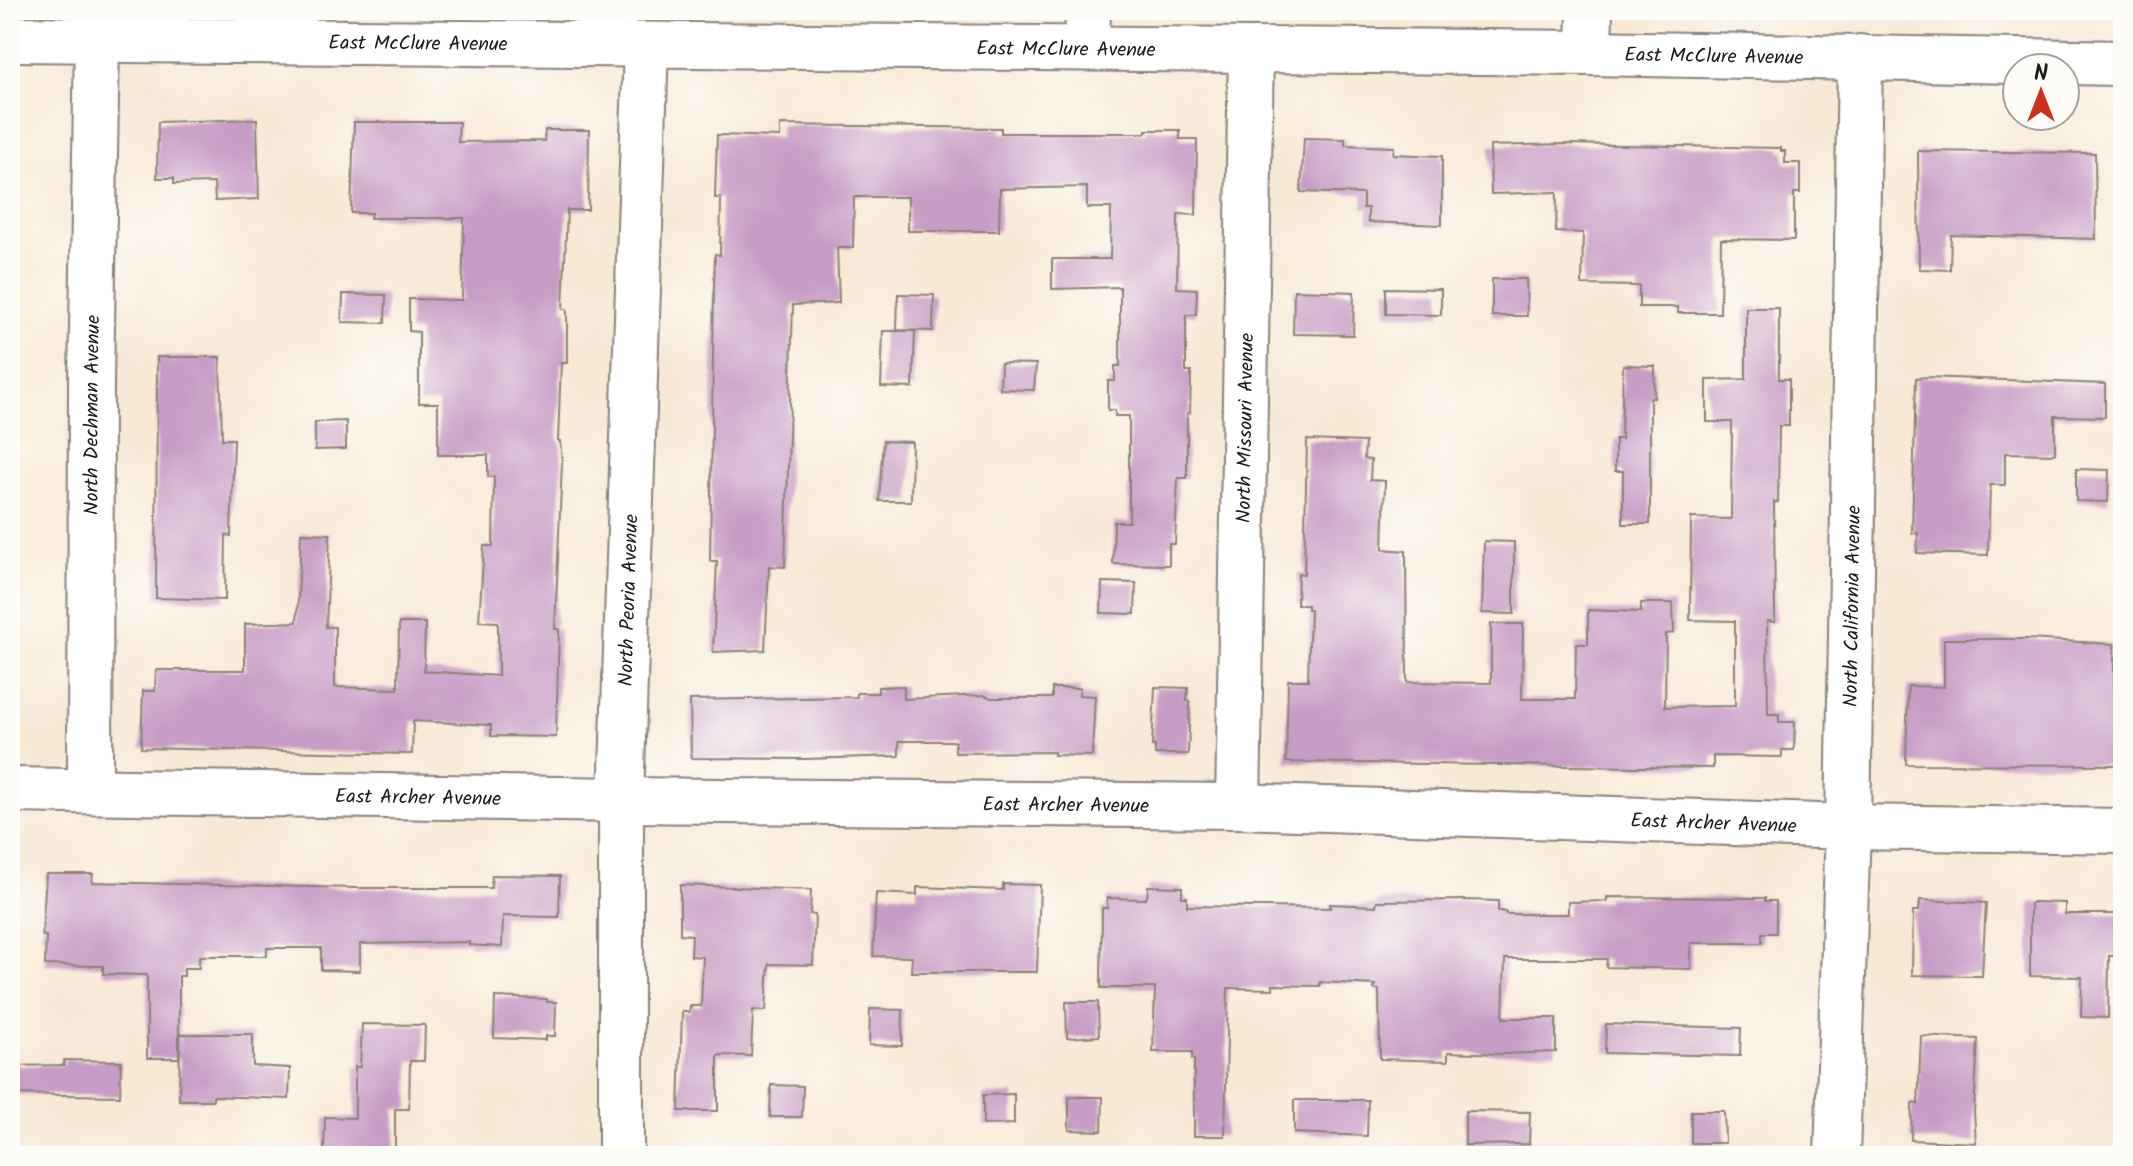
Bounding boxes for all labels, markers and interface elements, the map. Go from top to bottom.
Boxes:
street label: East McClure Avenue [328,28,508,61]
street label: East McClure Avenue [976,34,1156,67]
street label: East McClure Avenue [1624,40,1804,75]
north arrow [2001,52,2081,132]
text: N [2034,57,2048,92]
street label: North Dechman Avenue [77,315,110,515]
street label: North Missouri Avenue [1229,333,1264,524]
street label: North California Avenue [1836,505,1871,707]
street label: North Peoria Avenue [611,513,648,687]
street label: East Archer Avenue [334,781,501,816]
street label: East Archer Avenue [983,790,1149,823]
street label: East Archer Avenue [1630,806,1797,843]

